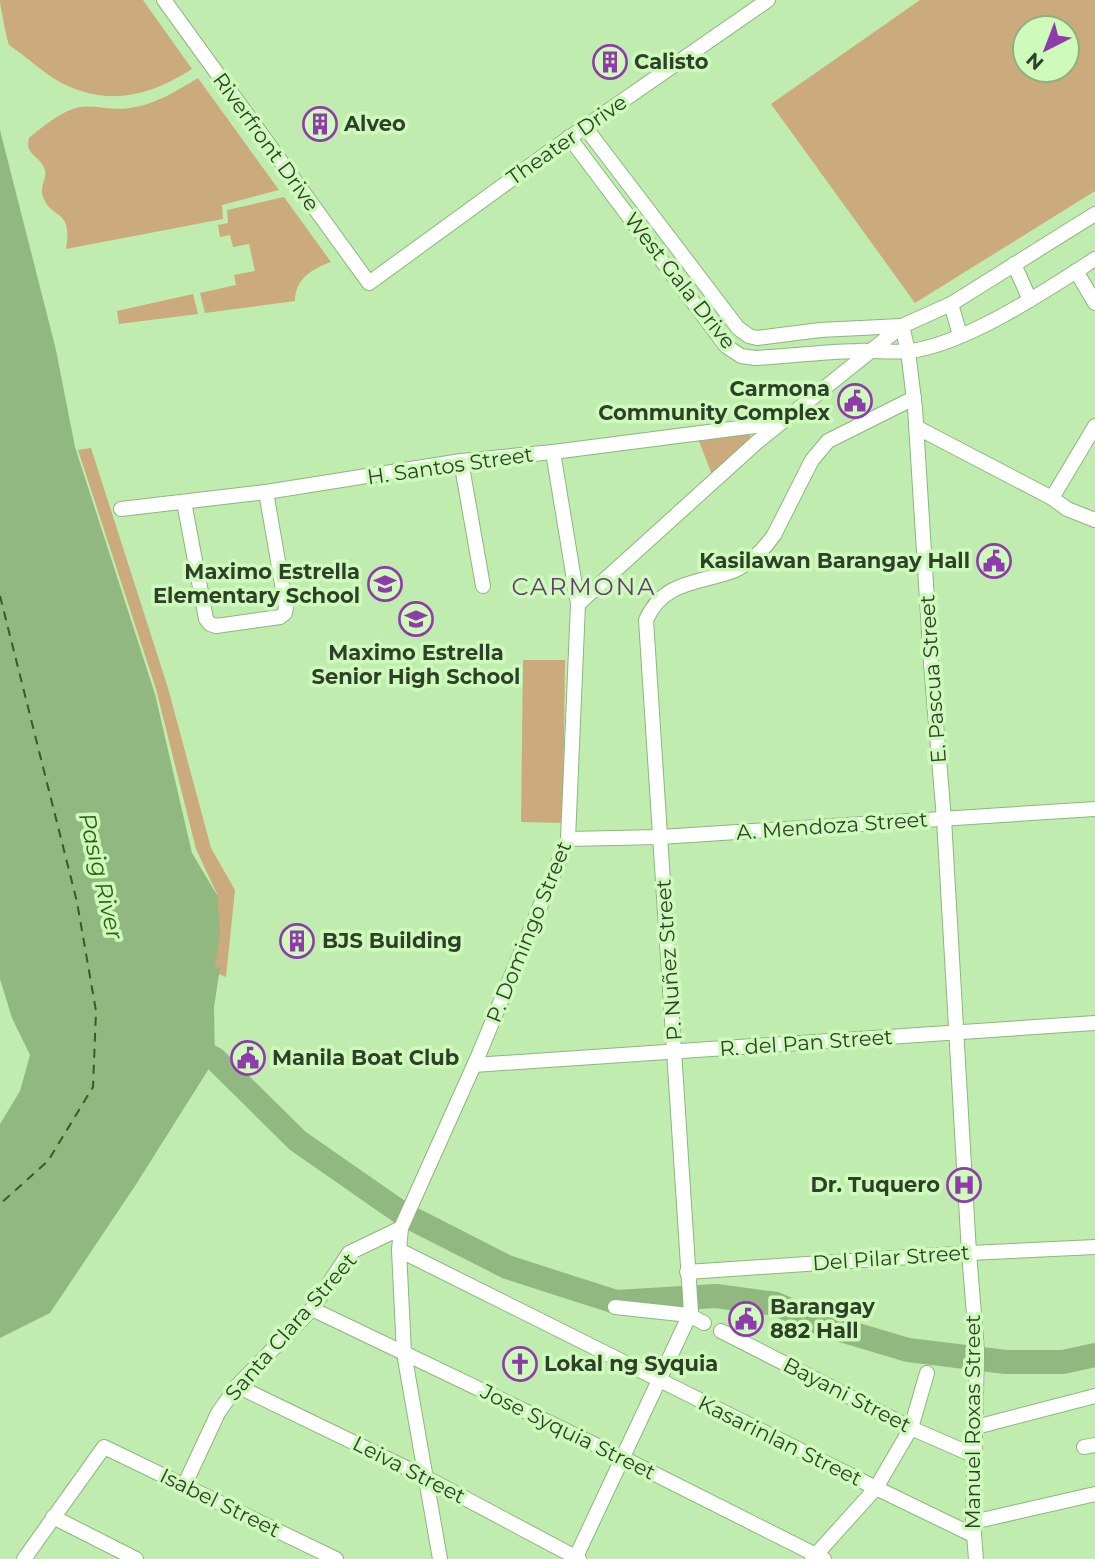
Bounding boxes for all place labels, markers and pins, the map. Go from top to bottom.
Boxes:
building icon: Calisto [591,43,629,81]
place label: Calisto [634,49,709,74]
building icon: Alveo [301,105,339,143]
place label: Alveo [343,111,406,136]
place label: Carmona Community Complex [598,376,830,425]
public building icon: Carmona Community Complex [836,382,874,420]
public building icon: Kasilawan Barangay Hall [975,542,1013,580]
place label: Kasilawan Barangay Hall [699,548,970,573]
place label: Maximo Estrella Elementary School [153,559,360,608]
school or university icon: Maximo Estrella Elementary School [366,565,404,603]
school or university icon: Maximo Estrella Senior High School [397,600,435,638]
place label: Maximo Estrella Senior High School [312,640,520,689]
building icon: BJS Building [278,922,316,960]
place label: BJS Building [322,928,462,953]
public building icon: Manila Boat Club [229,1039,267,1077]
place label: Manila Boat Club [272,1045,459,1070]
hospital icon: Dr. Tuquero [945,1166,983,1204]
place label: Dr. Tuquero [810,1172,940,1197]
place label: Barangay 882 Hall [770,1294,875,1343]
public building icon: Barangay 882 Hall [727,1300,765,1338]
church icon: Lokal ng Syquia [501,1345,539,1383]
place label: Lokal ng Syquia [544,1351,718,1376]

